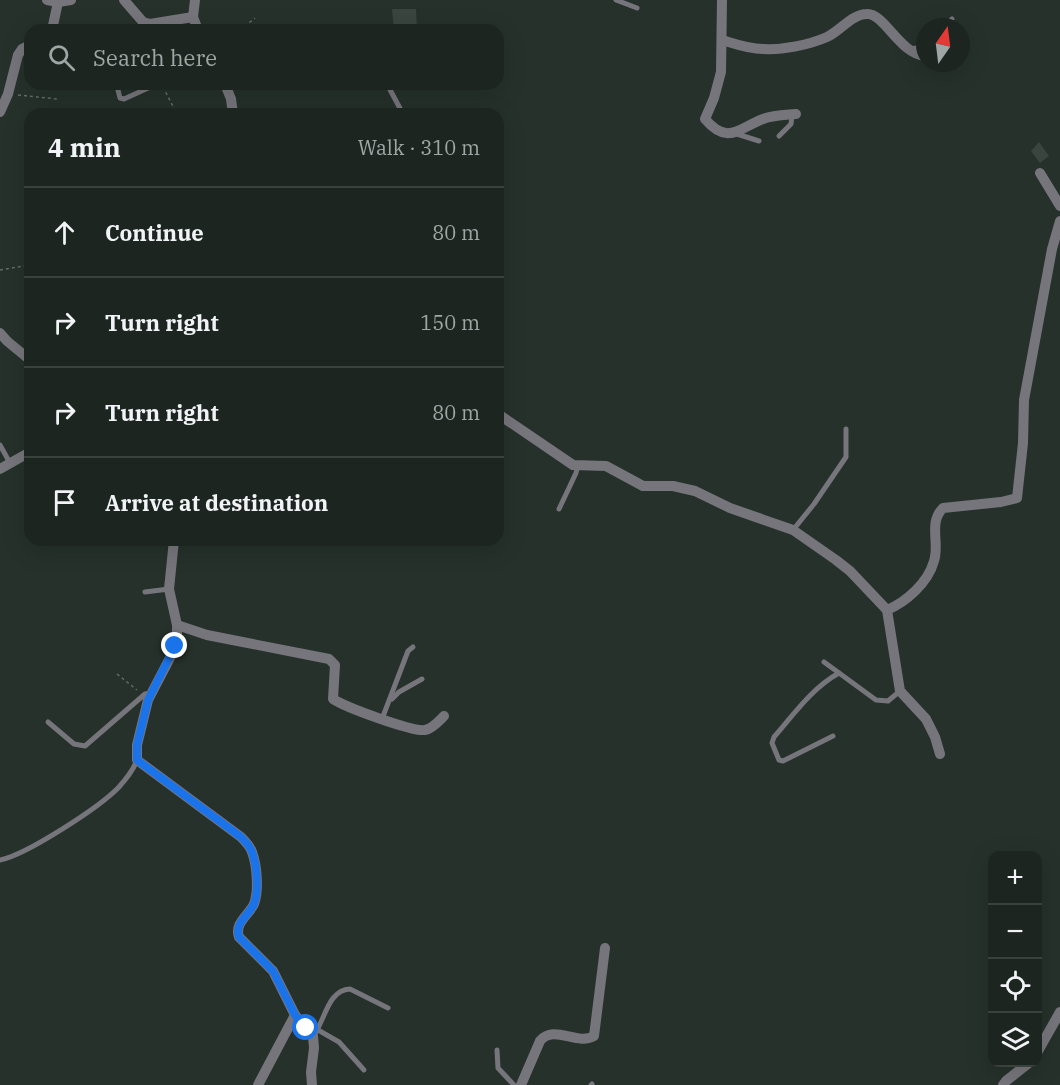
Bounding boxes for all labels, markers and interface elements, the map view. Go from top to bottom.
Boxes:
north arrow [916,18,970,72]
search box [24,24,504,90]
icon: search [45,41,78,74]
text: Search here [93,43,217,72]
text: 4 min [48,130,121,164]
text: Walk · 310 m [358,134,480,161]
icon: ahead [48,216,81,249]
text: Continue [105,218,204,247]
text: 80 m [432,219,480,246]
icon: right [48,306,81,339]
text: Turn right [105,308,219,337]
text: 150 m [420,309,480,336]
icon: right [48,396,81,429]
text: Turn right [105,398,219,427]
text: 80 m [432,399,480,426]
icon: arrive [48,486,81,519]
text: Arrive at destination [105,488,328,517]
route end [161,632,187,658]
map controls [988,851,1042,1067]
button: + [988,851,1042,905]
button: − [988,905,1042,959]
button: locate [988,959,1042,1013]
button: layers [988,1013,1042,1067]
route start [292,1014,318,1040]

